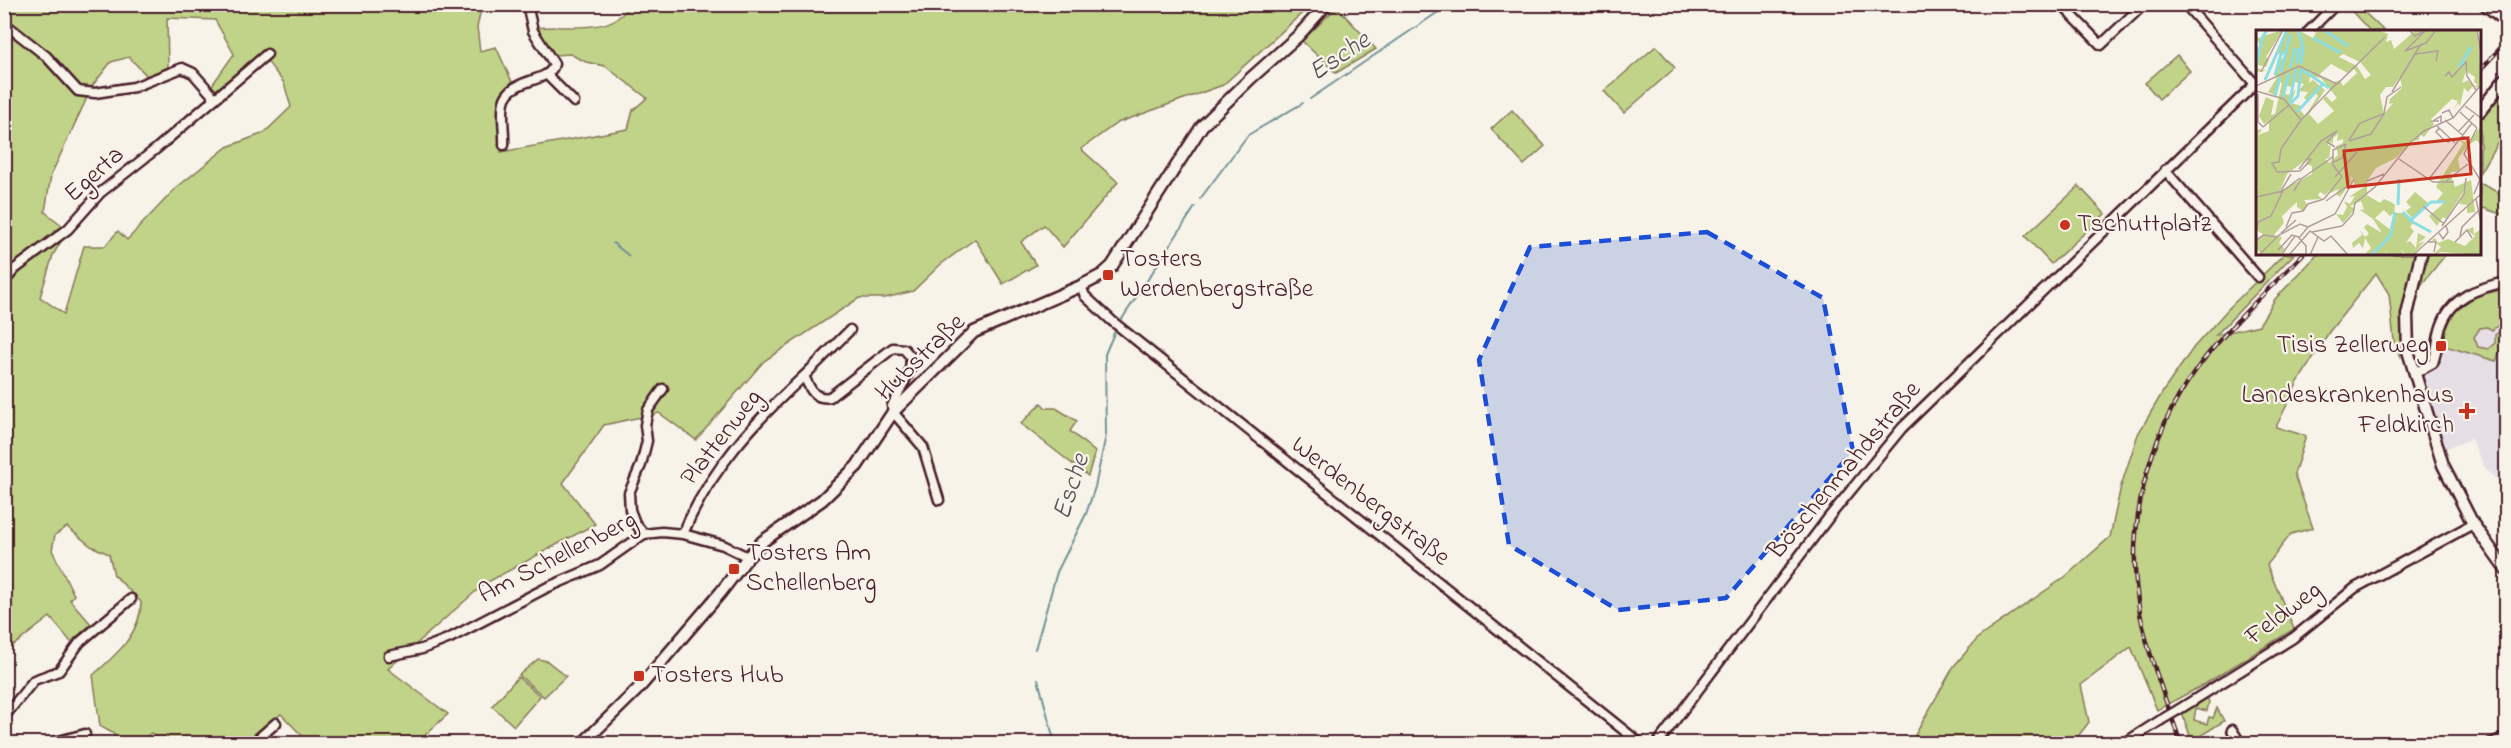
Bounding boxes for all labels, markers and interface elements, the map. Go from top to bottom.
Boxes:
water label: Esche [1301,21,1380,92]
inset map [2256,30,2481,255]
street label: Egerta [56,137,134,213]
place label: Tschuttplatz [2077,206,2212,244]
marker: Tschuttplatz [2058,218,2072,232]
place label: Tosters Werdenbergstraße [1120,241,1314,309]
marker: Tosters Werdenbergstraße [1101,268,1115,282]
street label: Hubstraße [867,305,975,411]
place label: Tisis Zellerweg [2277,327,2429,365]
marker: Tisis Zellerweg [2434,339,2448,353]
street label: Böschenmahdstraße [1758,373,1931,569]
place label: Landeskrankenhaus Feldkirch [2241,377,2454,445]
street label: Plattenweg [672,381,772,495]
marker: Landeskrankenhaus Feldkirch [2458,402,2476,420]
street label: Werdenbergstraße [1282,427,1458,577]
water label: Esche [1043,447,1101,525]
street label: Am Schellenberg [472,502,644,614]
place label: Tosters Am Schellenberg [746,535,877,603]
marker: Tosters Am Schellenberg [727,562,741,576]
street label: Feldweg [2237,572,2331,656]
place label: Tosters Hub [651,657,784,695]
marker: Tosters Hub [632,669,646,683]

